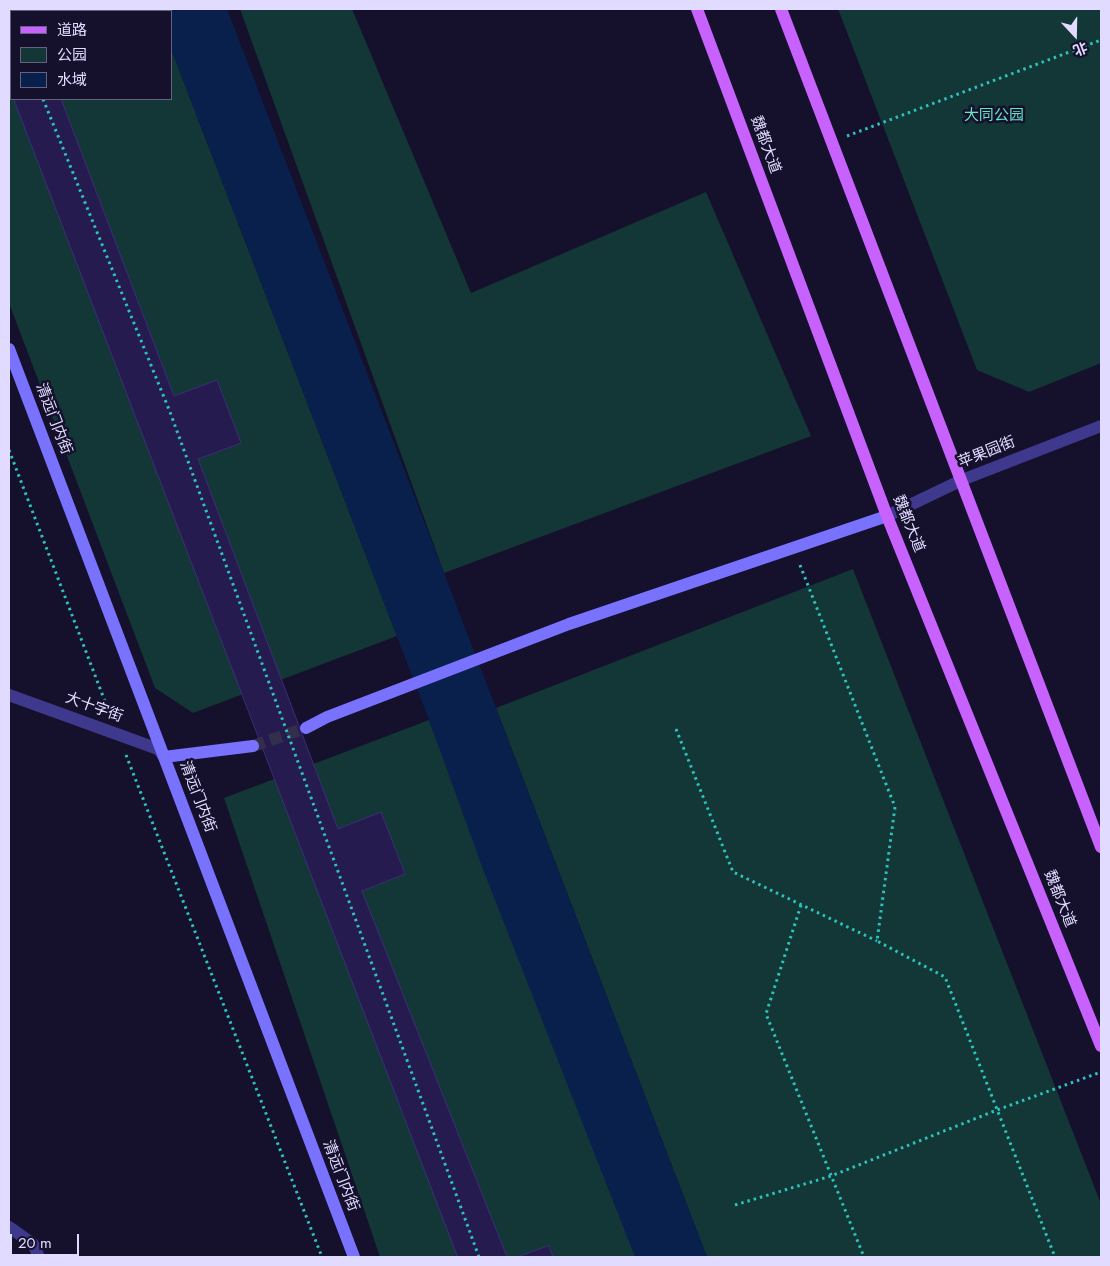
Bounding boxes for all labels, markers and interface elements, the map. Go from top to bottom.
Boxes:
legend [10,10,172,100]
north arrow [1050,10,1100,60]
text: 道路 [57,19,87,41]
text: 北 [1070,37,1090,61]
text: 公园 [57,44,87,66]
text: 水域 [57,69,87,91]
park label: 大同公园 [964,107,1024,125]
street label: 魏都大道 [746,114,784,176]
street label: 清远门内街 [31,381,75,457]
street label: 苹果园街 [956,433,1018,473]
street label: 魏都大道 [888,493,928,555]
street label: 大十字街 [63,689,125,727]
street label: 清远门内街 [175,759,219,835]
street label: 魏都大道 [1039,868,1079,930]
street label: 清远门内街 [318,1138,362,1214]
scale bar [12,1224,81,1256]
text: 20 m [18,1232,52,1254]

